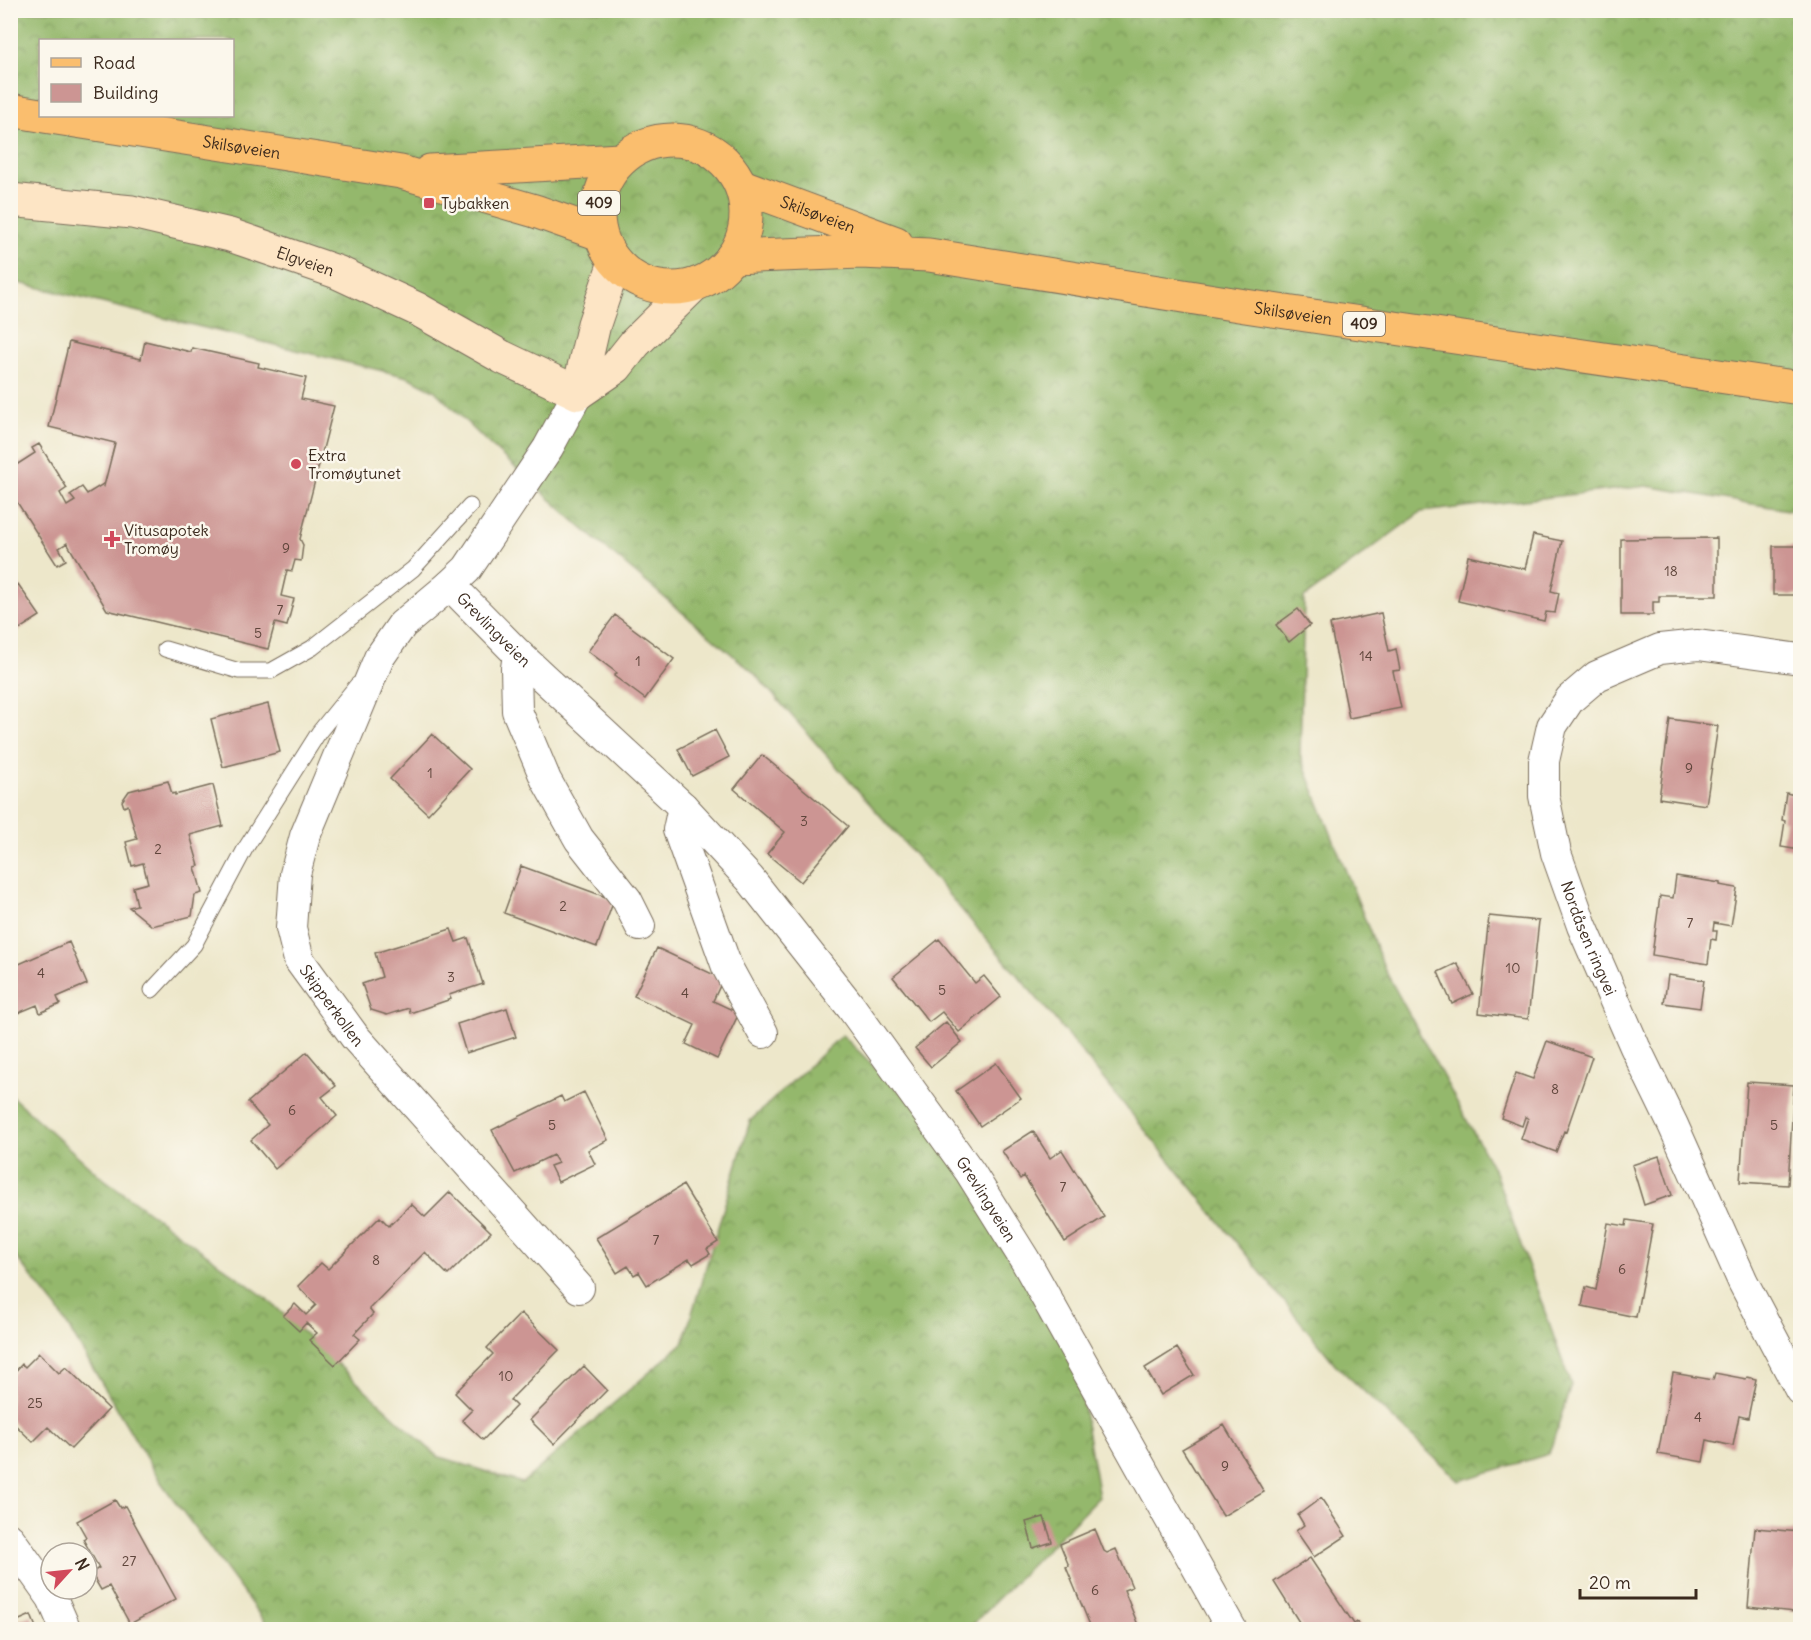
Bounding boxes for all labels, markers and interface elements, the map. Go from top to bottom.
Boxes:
legend [39,39,234,117]
text: Road [93,51,136,74]
text: Building [93,81,158,104]
street label: Skilsøveien [201,131,282,163]
road number: 409 [578,191,620,215]
street label: Skilsøveien [778,191,858,237]
place label: Tybakken [441,193,509,213]
marker: Tybakken [422,196,436,210]
street label: Elgveien [274,242,337,280]
street label: Skilsøveien [1253,298,1333,329]
road number: 409 [1343,312,1385,336]
place label: Extra Tromøytunet [308,445,401,483]
marker: Extra Tromøytunet [289,457,303,471]
place label: Vitusapotek Tromøy [124,520,209,558]
marker: Vitusapotek Tromøy [105,532,119,546]
house number: 9 [282,539,290,557]
house number: 18 [1664,562,1678,580]
street label: Grevlingveien [453,588,535,671]
house number: 7 [277,601,284,619]
house number: 5 [254,624,262,642]
house number: 14 [1359,647,1373,665]
house number: 1 [635,652,641,670]
house number: 9 [1685,759,1693,777]
house number: 1 [427,764,433,782]
house number: 3 [800,812,808,830]
house number: 2 [154,840,162,858]
street label: Nordåsen ringvei [1557,878,1621,999]
house number: 2 [559,897,567,915]
house number: 7 [1687,914,1694,932]
house number: 10 [1506,959,1520,977]
street label: Skipperkollen [296,961,368,1050]
house number: 4 [37,964,45,982]
house number: 3 [447,968,455,986]
house number: 5 [938,981,946,999]
house number: 4 [681,984,689,1002]
house number: 8 [1551,1080,1559,1098]
house number: 6 [288,1101,296,1119]
house number: 5 [548,1116,556,1134]
house number: 5 [1770,1116,1778,1134]
street label: Grevlingveien [952,1152,1021,1245]
house number: 7 [1060,1178,1067,1196]
house number: 7 [653,1231,660,1249]
house number: 8 [372,1251,380,1269]
house number: 6 [1618,1260,1626,1278]
house number: 10 [499,1367,513,1385]
house number: 25 [27,1394,43,1412]
house number: 4 [1694,1408,1702,1426]
house number: 9 [1221,1457,1229,1475]
north arrow [39,1541,99,1601]
house number: 27 [122,1552,136,1570]
text: N [71,1555,94,1574]
scale bar [1580,1562,1696,1600]
text: 20 m [1589,1571,1631,1594]
house number: 6 [1091,1581,1099,1599]

